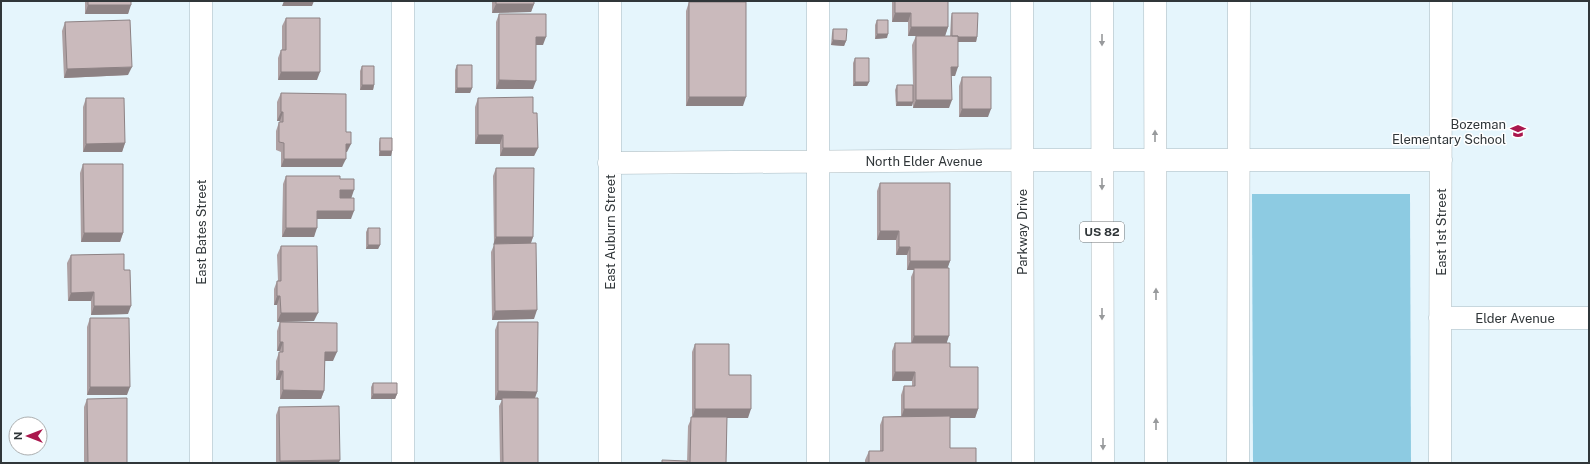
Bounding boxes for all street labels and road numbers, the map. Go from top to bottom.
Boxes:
street label: North Elder Avenue [865,154,983,169]
street label: East Auburn Street [603,174,618,290]
street label: East Bates Street [194,179,209,285]
street label: East 1st Street [1434,188,1449,276]
street label: Parkway Drive [1015,189,1030,275]
road number: US 82 [1080,222,1124,242]
street label: Elder Avenue [1475,311,1555,326]

